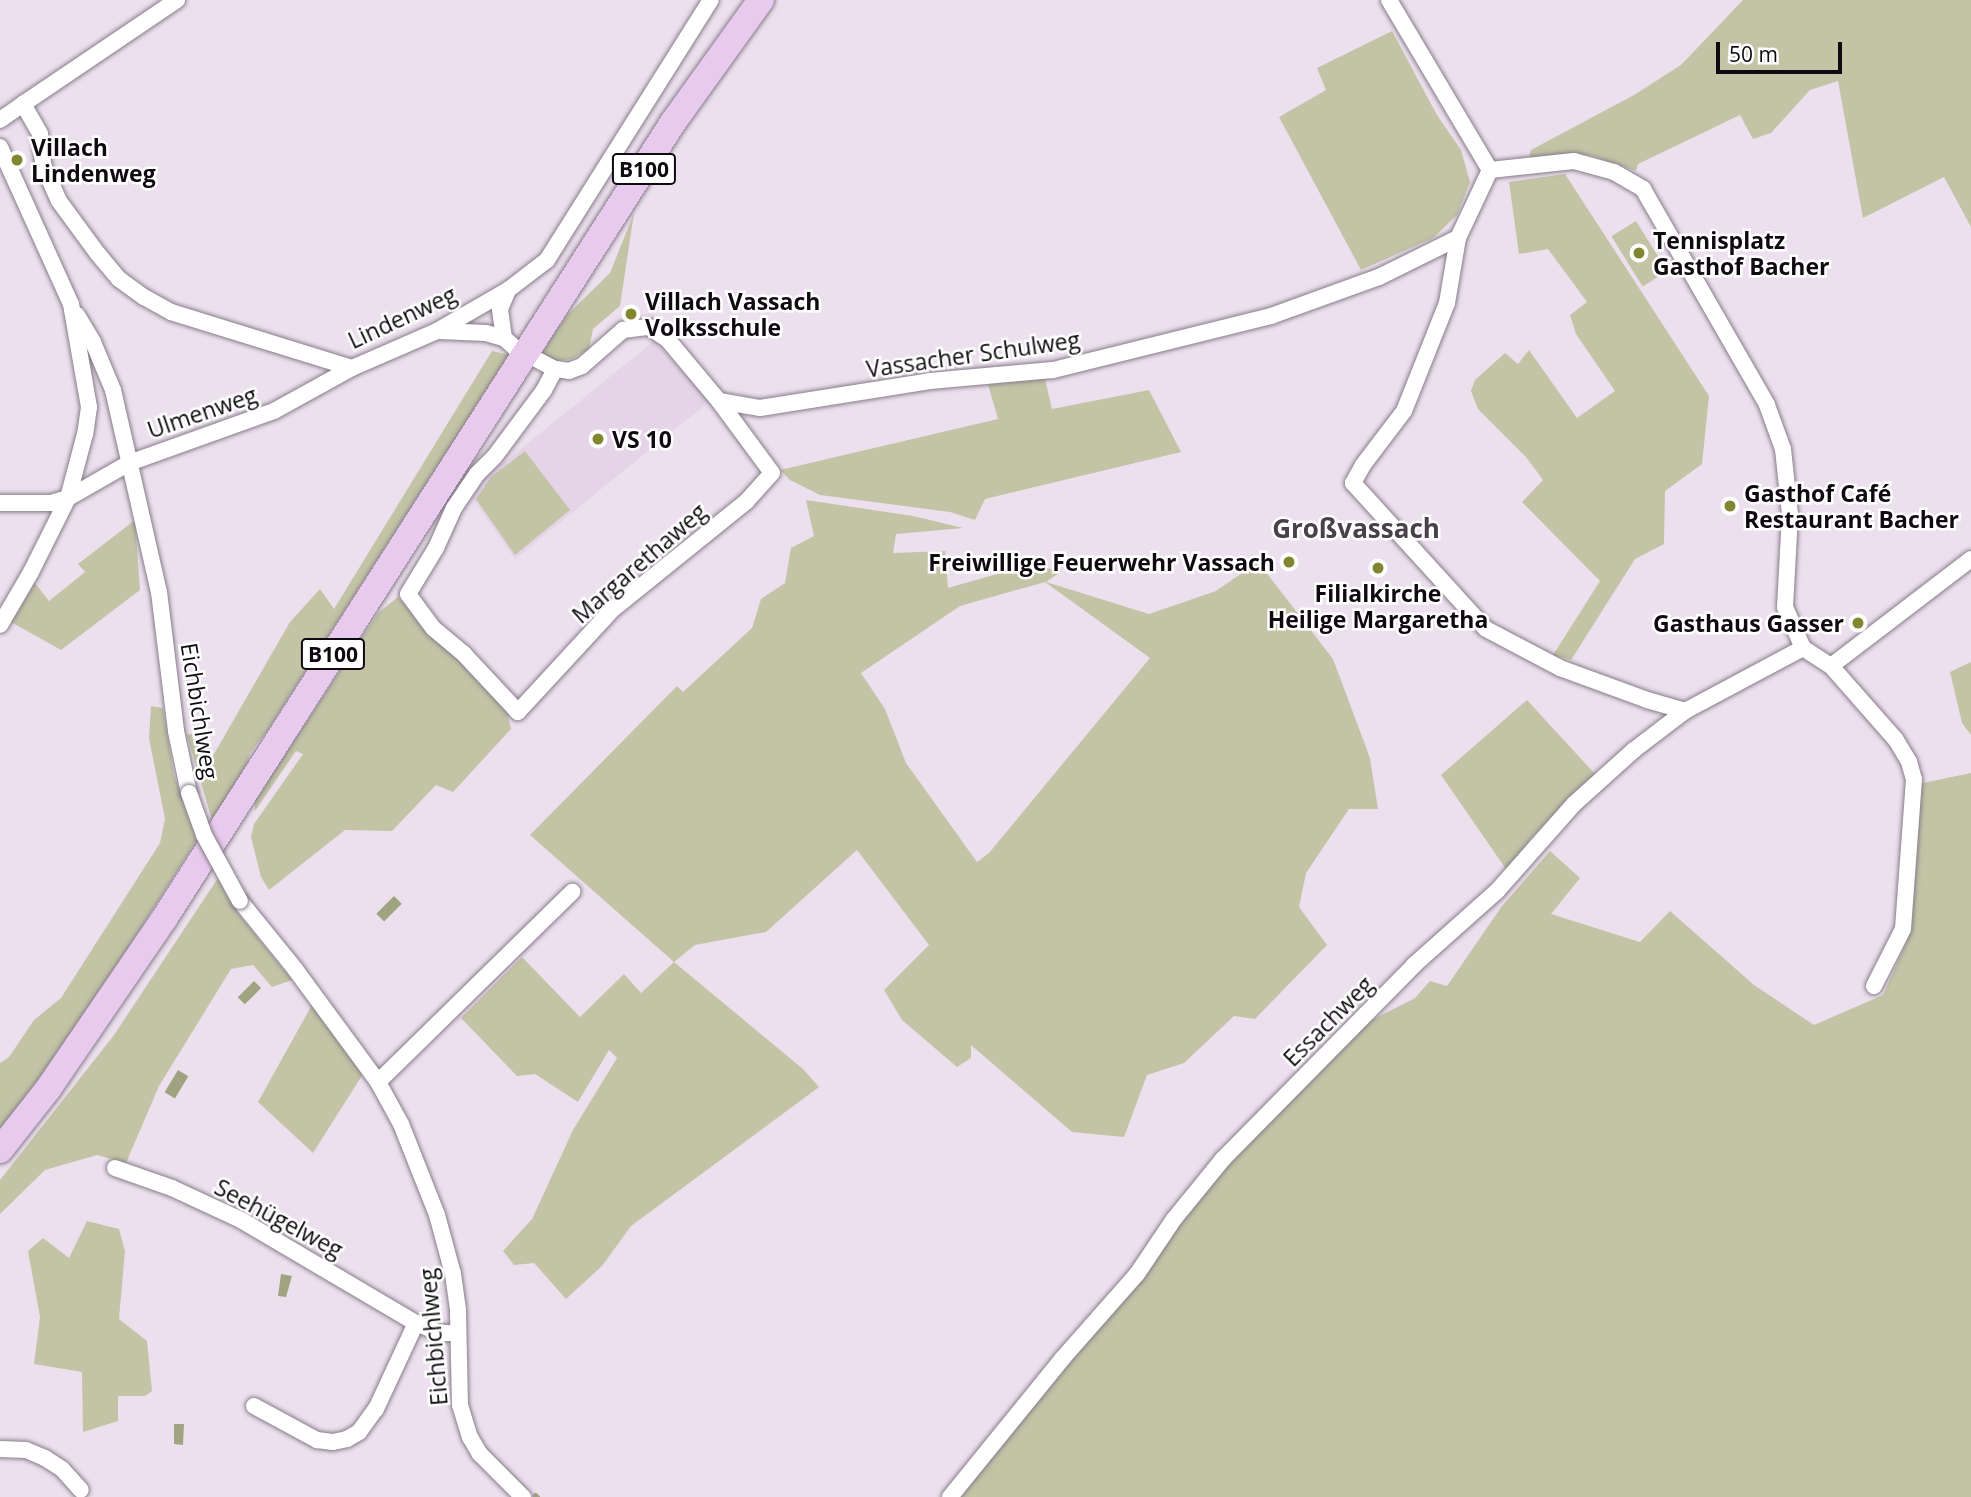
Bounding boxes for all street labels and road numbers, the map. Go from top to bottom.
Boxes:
road number: B100 [611,152,677,186]
street label: Lindenweg [343,280,461,354]
street label: Vassacher Schulweg [864,325,1082,383]
street label: Ulmenweg [144,380,260,444]
street label: Margarethaweg [566,497,712,629]
road number: B100 [300,636,366,672]
street label: Eichbichlweg [176,641,224,781]
street label: Essachweg [1277,970,1379,1072]
street label: Seehügelweg [210,1173,348,1263]
street label: Eichbichlweg [413,1267,453,1407]

